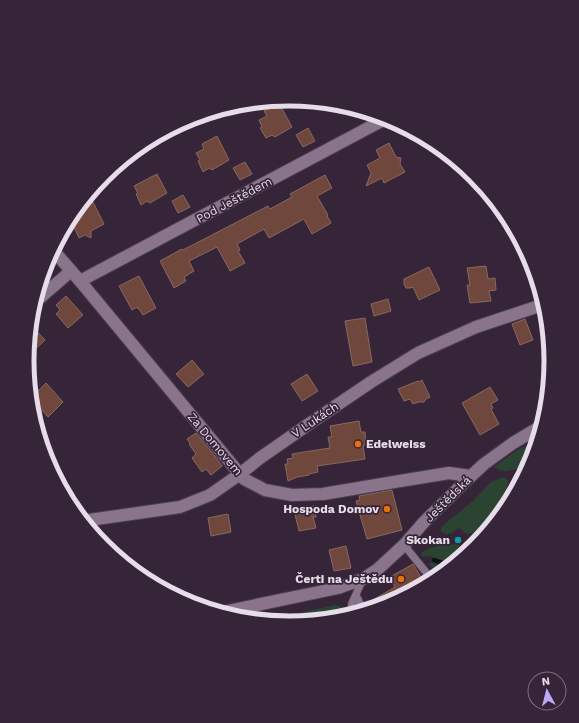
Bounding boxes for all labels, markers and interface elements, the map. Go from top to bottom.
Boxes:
street label: Pod Ještědem [194,174,274,226]
street label: V Lukách [289,399,341,441]
street label: Za Domovem [185,410,245,478]
place label: Edelweiss [366,437,426,451]
marker: Edelweiss [353,439,363,449]
street label: Ještědská [422,473,474,525]
place label: Hospoda Domov [283,502,379,516]
marker: Hospoda Domov [382,504,392,514]
place label: Skokan [406,533,450,547]
marker: Skokan [453,535,463,545]
place label: Čerti na Ještědu [295,572,393,586]
marker: Čerti na Ještědu [396,574,406,584]
north arrow [527,671,567,711]
text: N [541,675,551,689]

